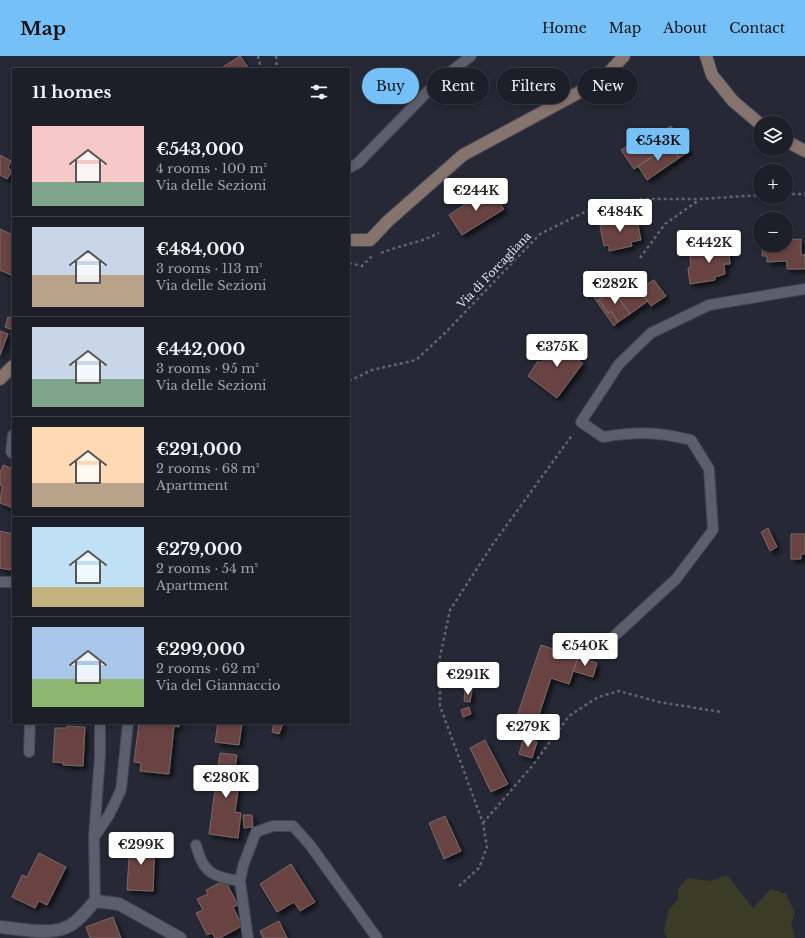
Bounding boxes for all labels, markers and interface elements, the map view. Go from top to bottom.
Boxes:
text: Map [20,17,66,40]
text: Home [542,19,587,37]
text: Map [609,19,641,37]
text: About [663,19,707,37]
text: Contact [729,19,785,37]
chip: Buy [362,68,419,104]
chip: Rent [427,68,489,104]
chip: Filters [497,68,570,104]
chip: New [578,68,638,104]
icon: filters [308,81,330,103]
text: 11 homes [32,82,111,103]
map controls [753,116,793,252]
button: layers [753,116,793,156]
pin: €543K [630,128,686,162]
text: €543K [635,132,681,149]
text: €543,000 [156,139,244,160]
icon: home [64,142,112,190]
text: 4 rooms · 100 m² [156,160,267,177]
button: + [753,164,793,204]
text: Via delle Sezioni [156,177,267,194]
pin: €244K [448,178,504,212]
text: €244K [453,182,499,199]
pin: €484K [592,199,648,233]
text: €484K [597,203,643,220]
button: − [753,212,793,252]
street label: Via di Forcagliana [453,228,535,312]
pin: €442K [681,230,737,264]
text: €442K [686,234,732,251]
text: €484,000 [156,239,245,260]
icon: home [64,243,112,291]
text: 3 rooms · 113 m² [156,260,263,277]
pin: €282K [587,271,643,305]
text: €282K [592,275,638,292]
text: Via delle Sezioni [156,277,267,294]
pin: €375K [529,334,585,368]
text: €375K [535,338,579,355]
text: €442,000 [156,339,245,360]
icon: home [64,343,112,391]
text: 3 rooms · 95 m² [156,360,259,377]
text: Via delle Sezioni [156,377,267,394]
text: €291,000 [156,439,242,460]
icon: home [64,443,112,491]
text: 2 rooms · 68 m² [156,460,259,477]
text: Apartment [156,477,228,494]
text: €279,000 [156,539,242,560]
icon: home [64,543,112,591]
text: 2 rooms · 54 m² [156,560,258,577]
text: Apartment [156,577,228,594]
pin: €540K [557,633,613,667]
text: €540K [562,637,608,654]
text: €299,000 [156,639,245,660]
icon: home [64,643,112,691]
text: 2 rooms · 62 m² [156,660,260,677]
pin: €291K [440,662,496,696]
text: €291K [446,666,490,683]
text: Via del Giannaccio [156,677,280,694]
pin: €279K [500,714,556,748]
text: €279K [506,718,550,735]
pin: €280K [198,765,254,799]
text: €280K [202,769,250,786]
pin: €299K [113,832,169,866]
text: €299K [118,836,164,853]

